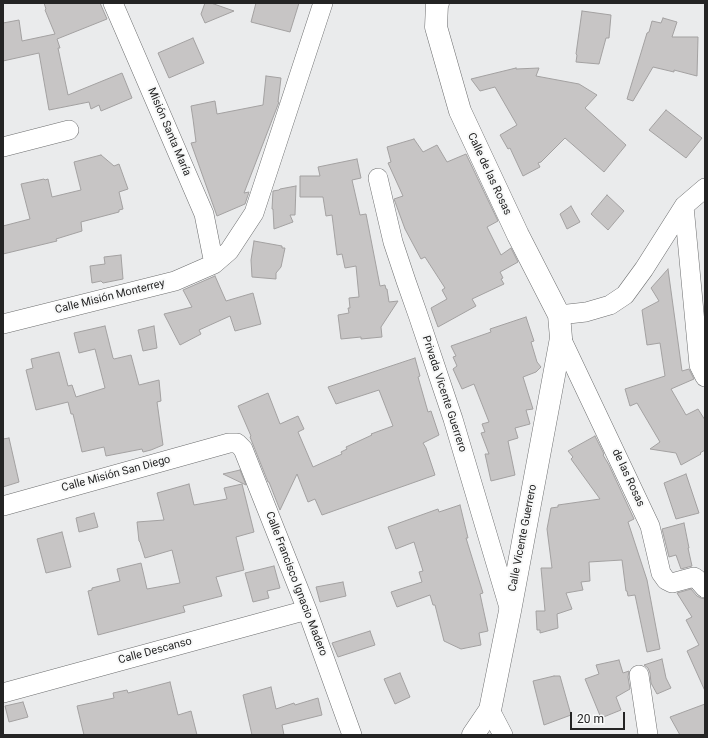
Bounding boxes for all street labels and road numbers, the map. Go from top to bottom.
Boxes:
street label: Misión Santa María [144,86,194,178]
street label: Calle de las Rosas [464,131,514,217]
street label: Calle Misión Monterrey [54,277,166,317]
street label: Privada Vicente Guerrero [419,334,469,454]
street label: de las Rosas [609,447,647,509]
street label: Calle Misión San Diego [60,453,172,495]
street label: Calle Vicente Guerrero [506,483,540,593]
street label: Calle Francisco Ignacio Madero [262,510,330,658]
street label: Calle Descanso [117,635,193,667]

